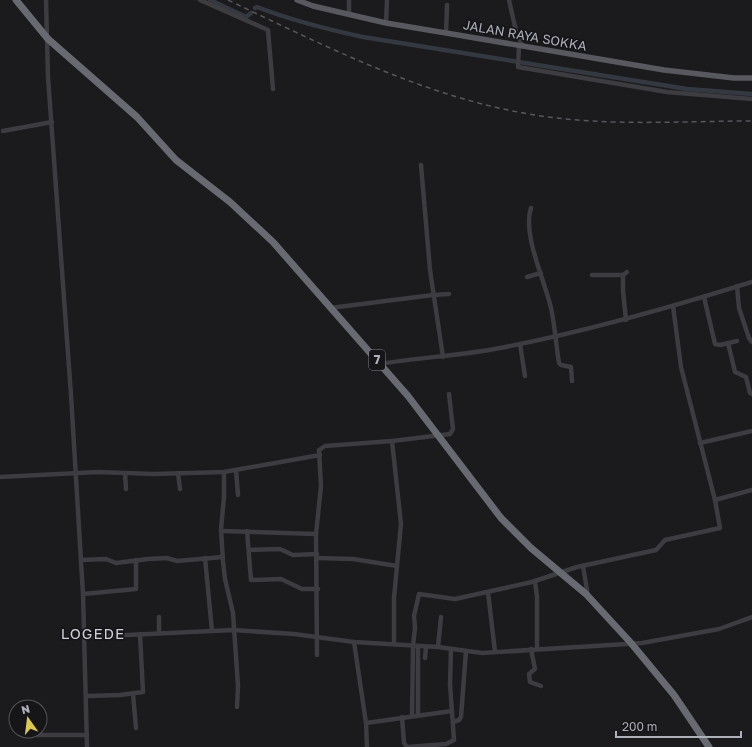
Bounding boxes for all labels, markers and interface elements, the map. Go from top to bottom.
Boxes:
street label: JALAN RAYA SOKKA [462,16,588,54]
road number: 7 [369,350,385,370]
district label: LOGEDE [61,624,125,642]
north arrow [8,699,48,739]
text: N [20,701,31,716]
scale bar [616,713,741,739]
text: 200 m [622,719,657,734]

